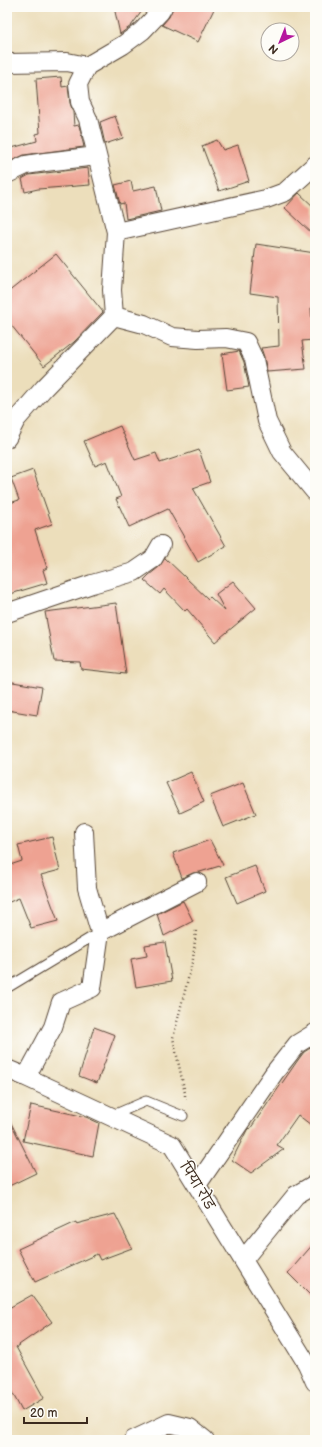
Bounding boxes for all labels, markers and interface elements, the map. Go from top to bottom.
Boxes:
north arrow [260,22,300,62]
text: N [266,41,281,57]
street label: पिया रोड [176,1157,221,1214]
scale bar [24,1399,87,1425]
text: 20 m [30,1406,57,1421]

